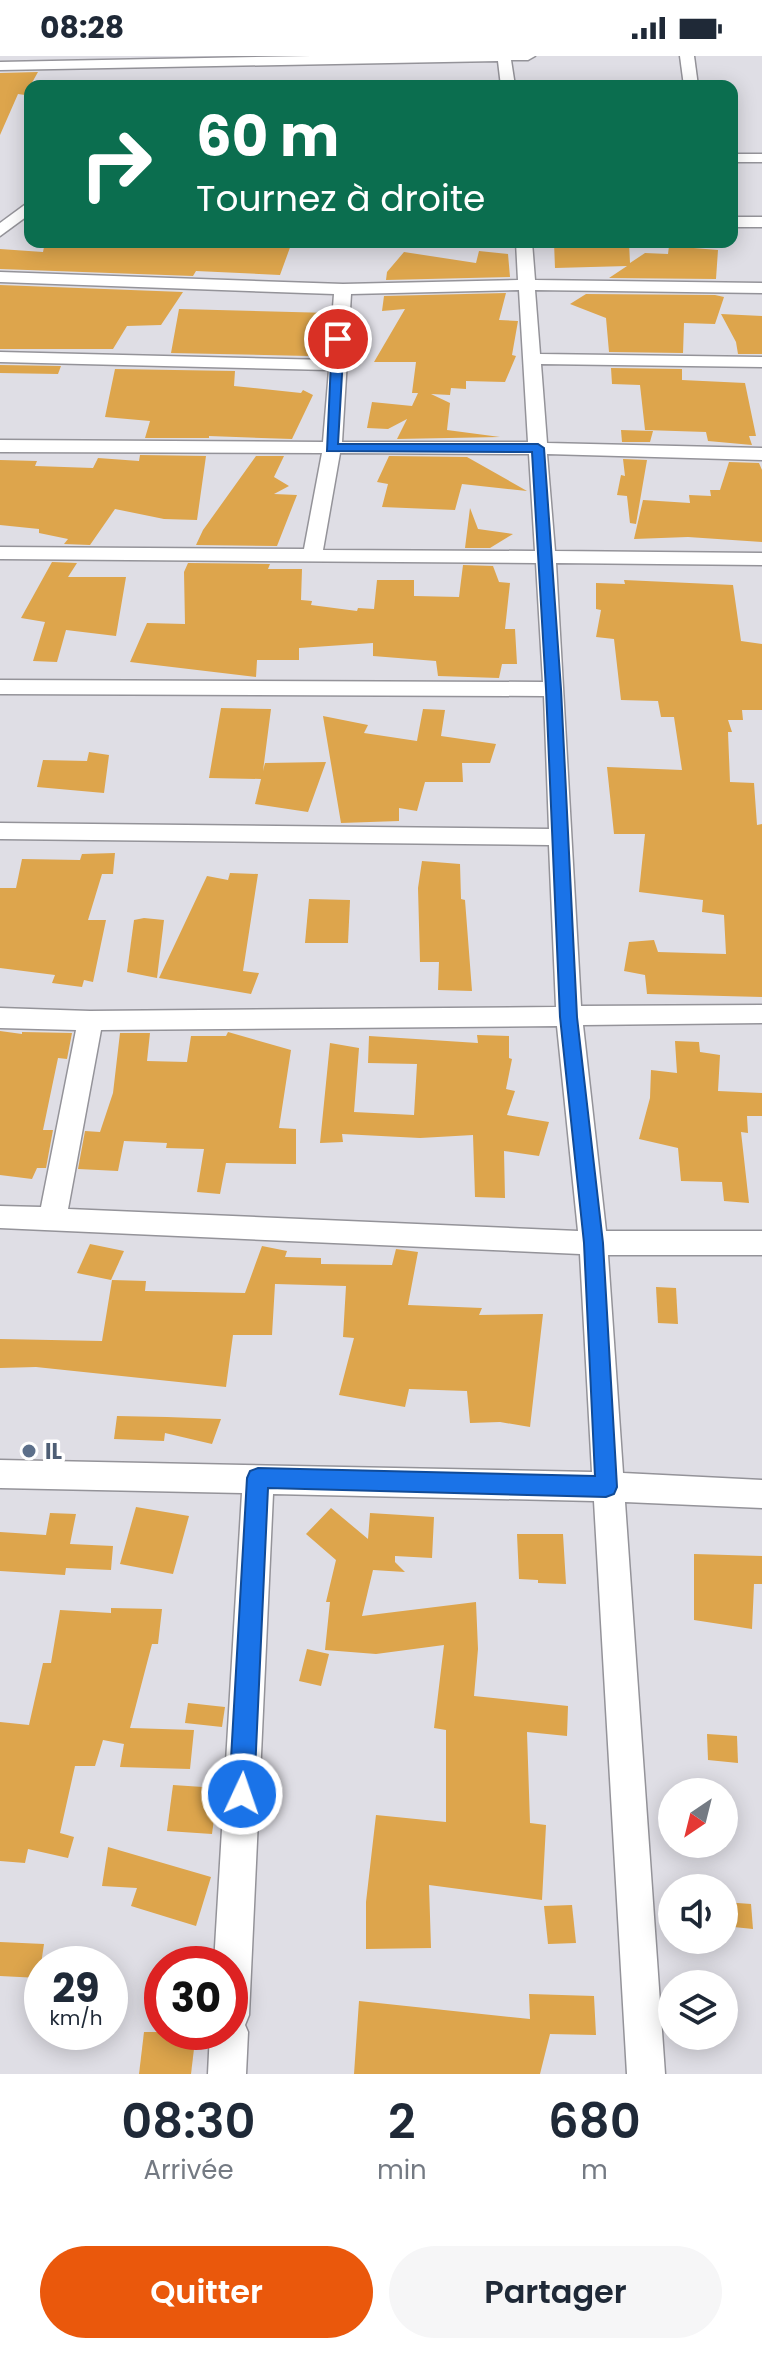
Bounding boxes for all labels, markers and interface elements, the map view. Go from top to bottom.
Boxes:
text: 08:28 [40,6,124,49]
text: 60 m [196,97,339,176]
icon: right [64,112,168,216]
text: Tournez à droite [196,173,485,224]
pin [304,305,372,373]
icon: arrive [316,317,360,361]
place label: IL [45,1436,62,1467]
marker: IL [20,1442,38,1460]
position arrow [200,1752,284,1836]
north arrow [658,1778,738,1858]
map controls [658,1778,738,2050]
button: sound [658,1874,738,1954]
speed limit sign: 30 [144,1946,248,2050]
text: 29 [52,1960,100,2016]
button: layers [658,1970,738,2050]
text: km/h [49,2004,103,2032]
text: 08:30 [121,2088,256,2155]
text: 2 [388,2088,416,2155]
text: 680 [548,2088,641,2155]
text: Arrivée [143,2152,234,2188]
text: min [377,2152,427,2188]
text: m [581,2152,608,2188]
button: Quitter [40,2246,373,2338]
button: Partager [389,2246,722,2338]

